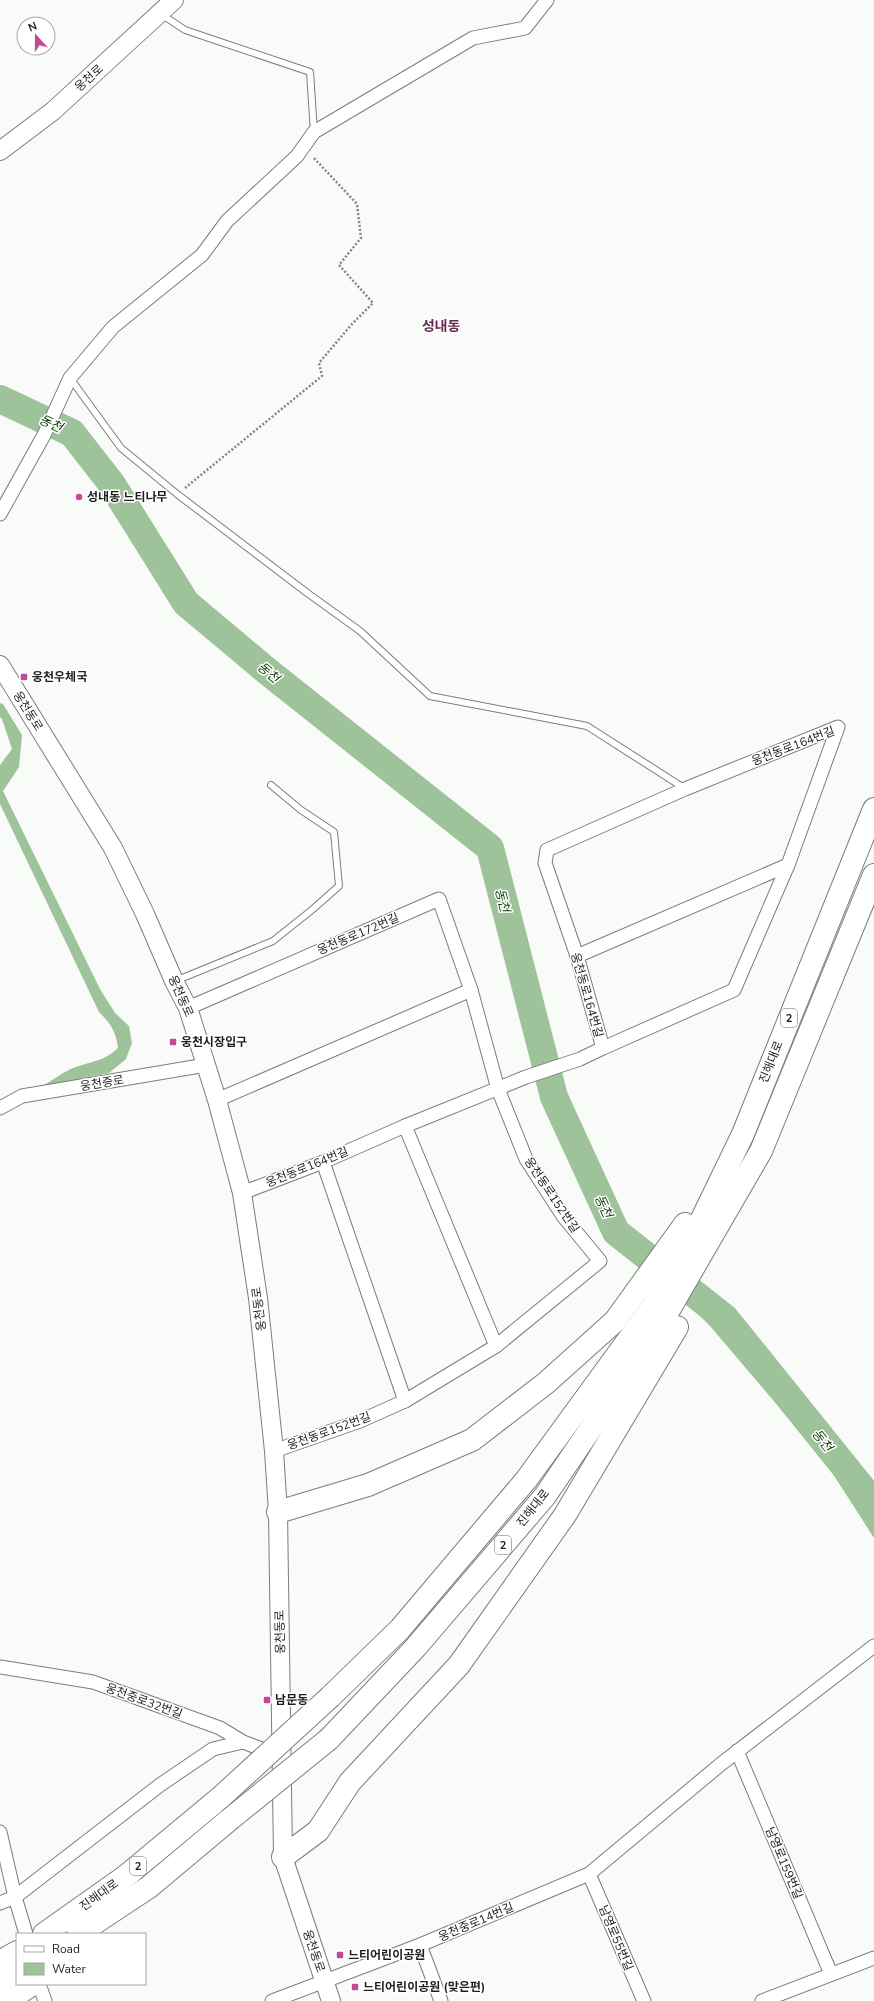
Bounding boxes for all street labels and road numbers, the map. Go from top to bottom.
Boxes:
street label: 웅천로 [71,61,107,95]
street label: 웅천동로 [10,688,46,734]
street label: 웅천동로164번길 [749,723,837,769]
street label: 웅천동로172번길 [314,909,402,959]
street label: 웅천동로164번길 [567,951,607,1039]
street label: 웅천동로 [165,973,197,1019]
road number: 2 [781,1009,797,1027]
street label: 진해대로 [755,1039,787,1085]
street label: 웅천중로 [79,1072,125,1094]
street label: 웅천동로164번길 [263,1143,351,1191]
street label: 웅천동로152번길 [521,1154,583,1236]
street label: 웅천동로 [248,1286,270,1332]
street label: 웅천동로152번길 [285,1408,373,1454]
street label: 진해대로 [513,1486,553,1530]
road number: 2 [495,1536,511,1554]
street label: 웅천동로 [272,1610,288,1654]
street label: 웅천중로32번길 [103,1680,185,1722]
street label: 남영로159번길 [762,1825,806,1901]
road number: 2 [130,1857,146,1875]
street label: 진해대로 [76,1876,122,1914]
street label: 웅천중로14번길 [436,1899,516,1945]
street label: 남영로55번길 [595,1903,637,1973]
street label: 웅천동로 [299,1928,329,1974]

